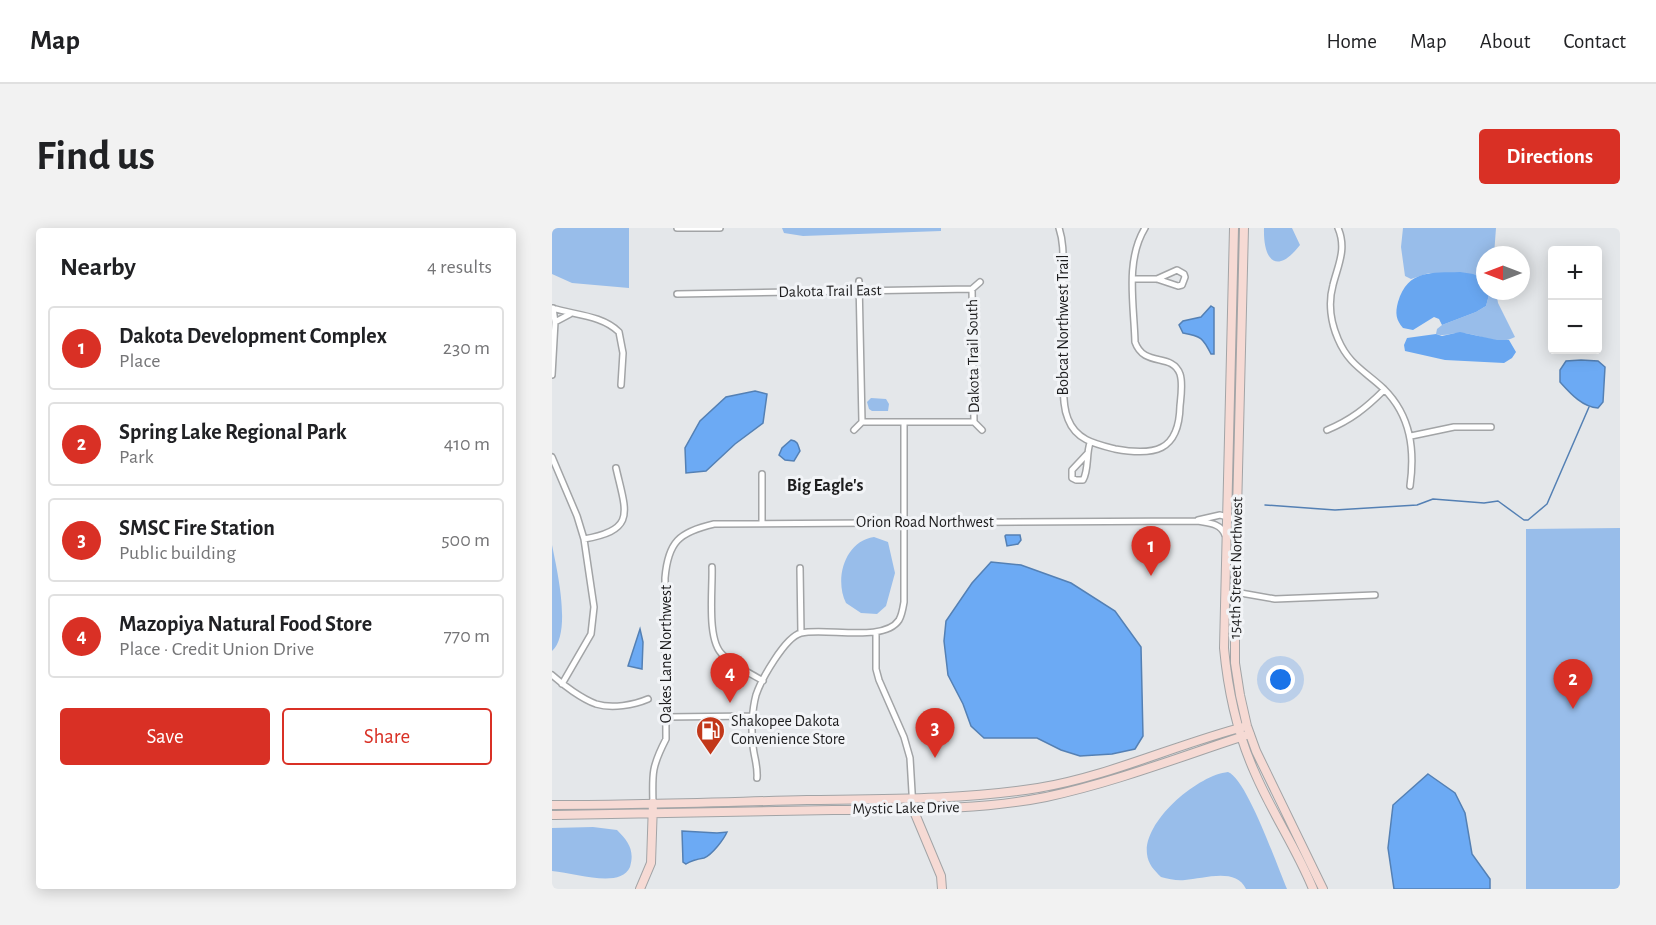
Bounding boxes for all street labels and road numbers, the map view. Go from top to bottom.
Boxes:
street label: Bobcat Northwest Trail [1055,255,1071,395]
street label: Dakota Trail East [778,282,882,300]
street label: Dakota Trail South [964,299,982,413]
street label: 154th Street Northwest [1227,497,1245,639]
street label: Orion Road Northwest [856,514,994,530]
street label: Oakes Lane Northwest [658,585,674,723]
street label: Mystic Lake Drive [852,799,960,818]

